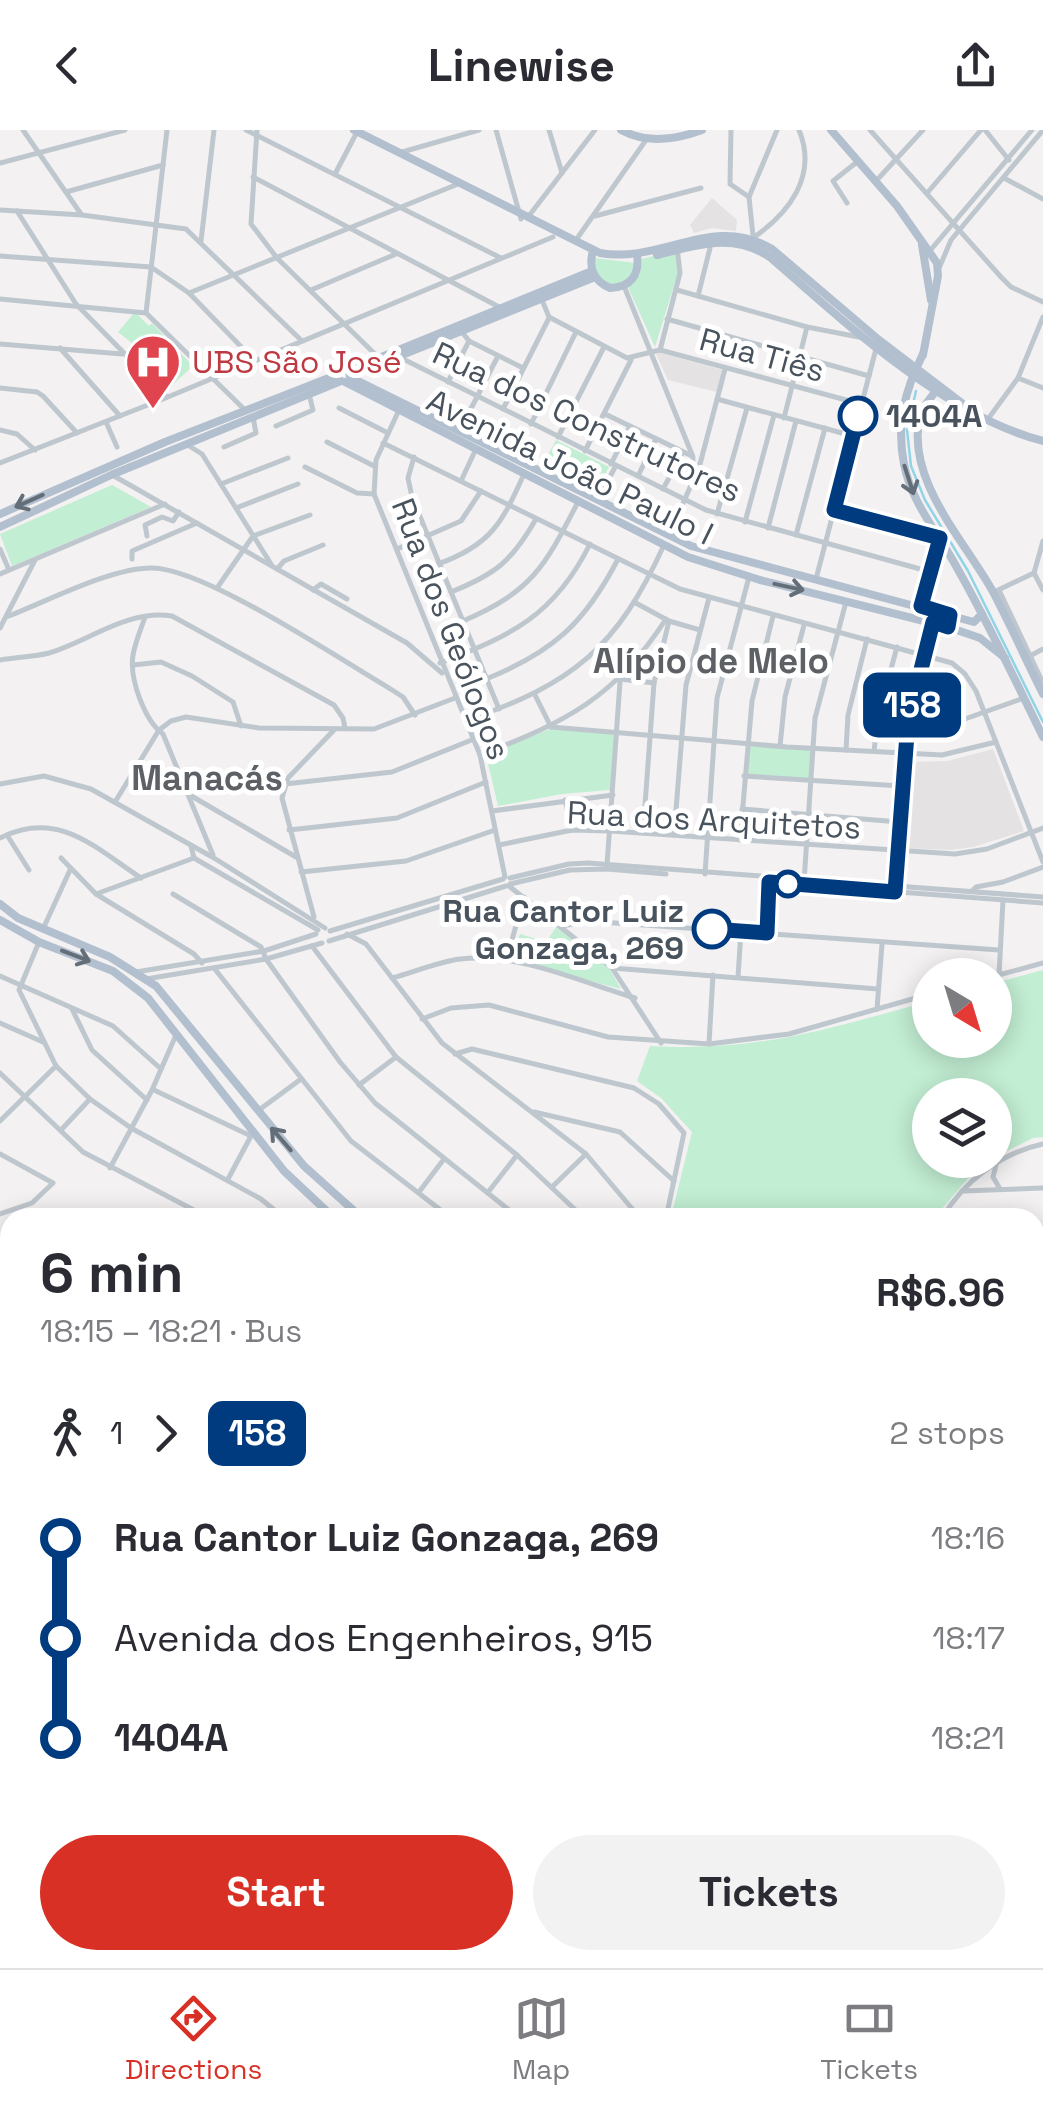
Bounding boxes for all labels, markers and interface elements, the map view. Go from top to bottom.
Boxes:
text: Linewise [428,37,615,94]
icon: back [40,38,95,93]
icon: share [948,38,1003,93]
street label: Rua Tiês [695,319,829,391]
hospital icon: UBS São José [123,332,183,411]
street label: Rua dos Construtores [426,333,748,511]
place label: UBS São José [192,342,402,382]
street label: Avenida João Paulo I [420,380,720,554]
place label: 1404A [886,396,982,436]
marker: 1404A [839,397,877,435]
one-way arrow [901,464,919,495]
one-way arrow [15,492,45,511]
street label: Rua dos Geólogos [383,493,519,765]
one-way arrow [772,578,804,597]
district label: Alípio de Melo [593,639,829,683]
line badge: 158 [854,672,970,738]
text: 158 [883,683,941,727]
district label: Manacás [131,756,283,800]
street label: Rua dos Arquitetos [566,792,862,848]
unlabelled marker [775,871,801,897]
place label: Rua Cantor Luiz Gonzaga, 269 [443,891,684,968]
marker: Rua Cantor Luiz Gonzaga, 269 [693,910,731,948]
one-way arrow [60,948,91,966]
north arrow [912,958,1012,1058]
map controls [912,958,1012,1178]
button: layers [912,1078,1012,1178]
one-way arrow [271,1127,293,1153]
text: 6 min [40,1238,183,1308]
text: R$6.96 [876,1269,1005,1317]
text: 18:15 – 18:21 · Bus [40,1311,302,1351]
icon: walk [40,1406,95,1461]
icon: forward [138,1406,193,1461]
text: 158 [228,1411,286,1455]
text: 1 [110,1413,123,1453]
text: 2 stops [890,1413,1005,1453]
text: Rua Cantor Luiz Gonzaga, 269 [114,1514,659,1562]
text: 18:16 [931,1518,1005,1558]
text: Avenida dos Engenheiros, 915 [114,1614,653,1662]
text: 18:17 [932,1618,1005,1658]
text: 1404A [114,1714,228,1762]
text: 18:21 [931,1718,1005,1758]
button: Start [40,1835,513,1950]
button: Tickets [533,1835,1005,1950]
tab: Directions [125,1991,262,2087]
tab: Map [512,1991,570,2087]
tab: Tickets [820,1991,918,2087]

